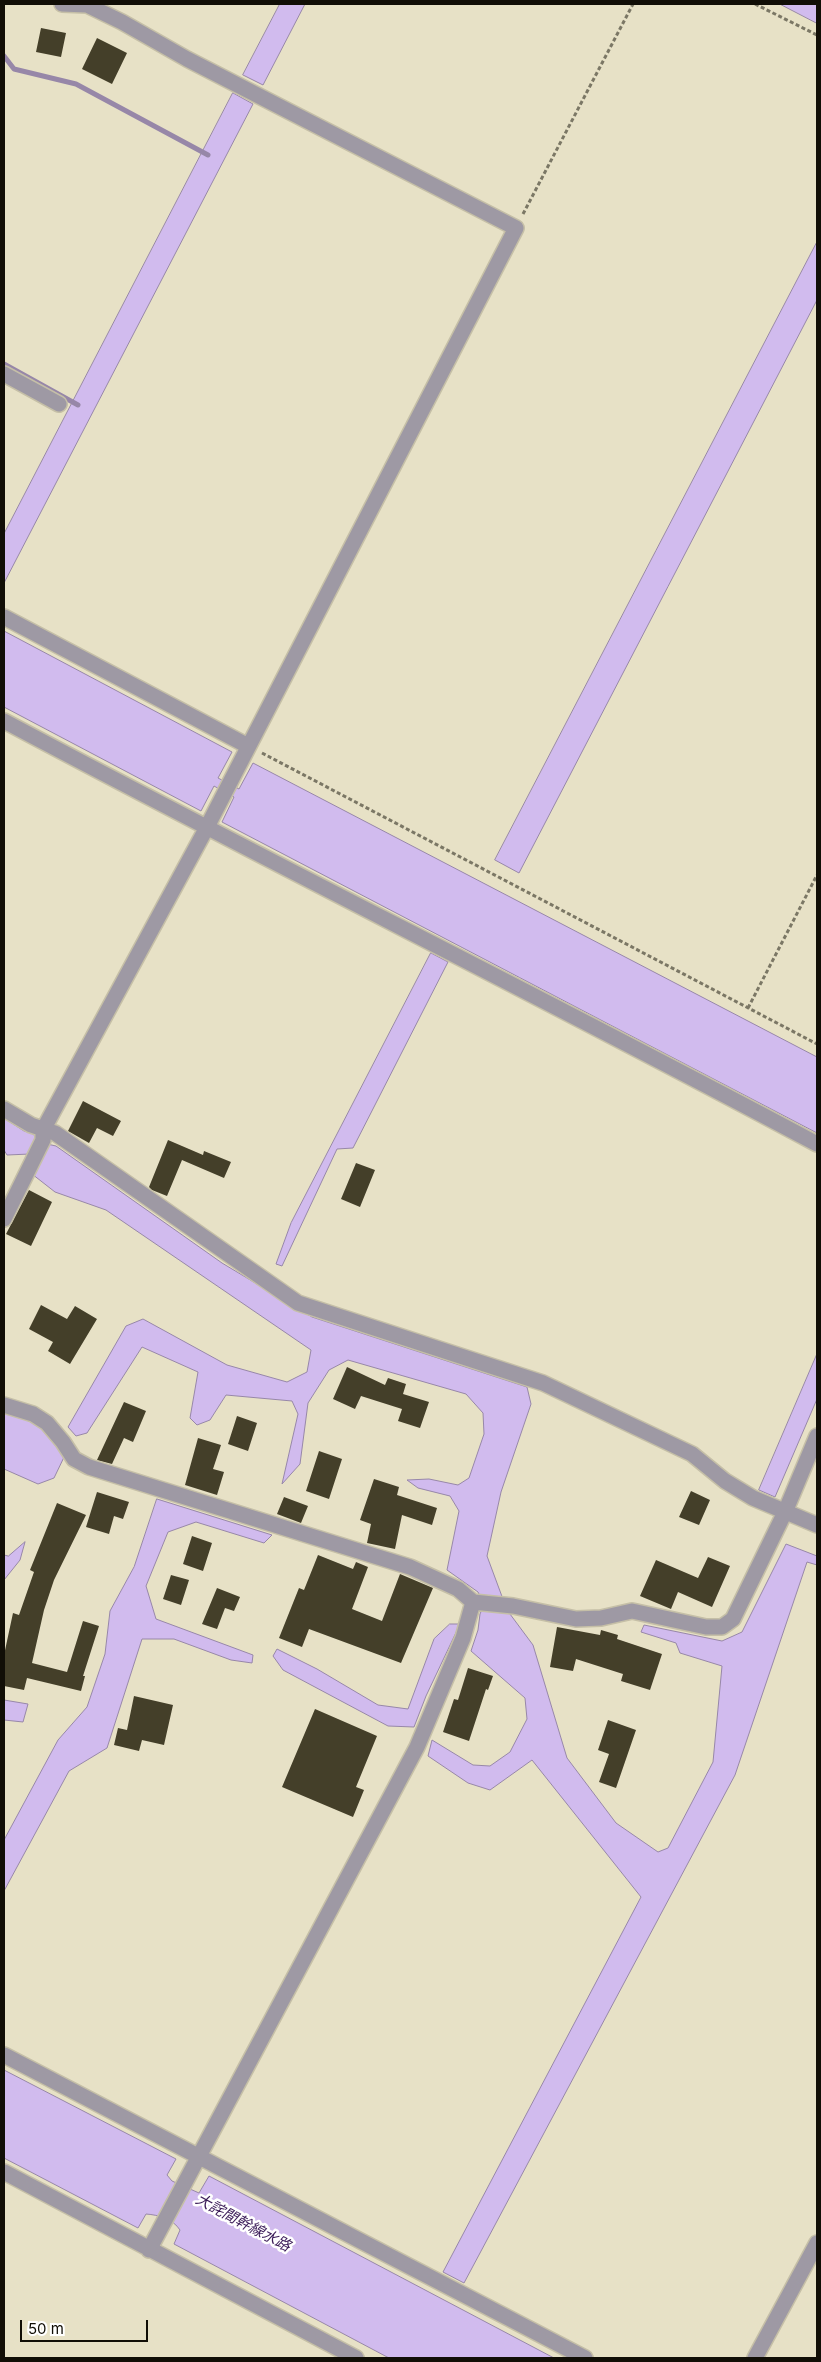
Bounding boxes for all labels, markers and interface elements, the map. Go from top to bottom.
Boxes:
water label: 大詫間幹線水路 [192,2190,294,2256]
scale bar [22,2310,150,2342]
text: 50 m [28,2319,64,2338]

